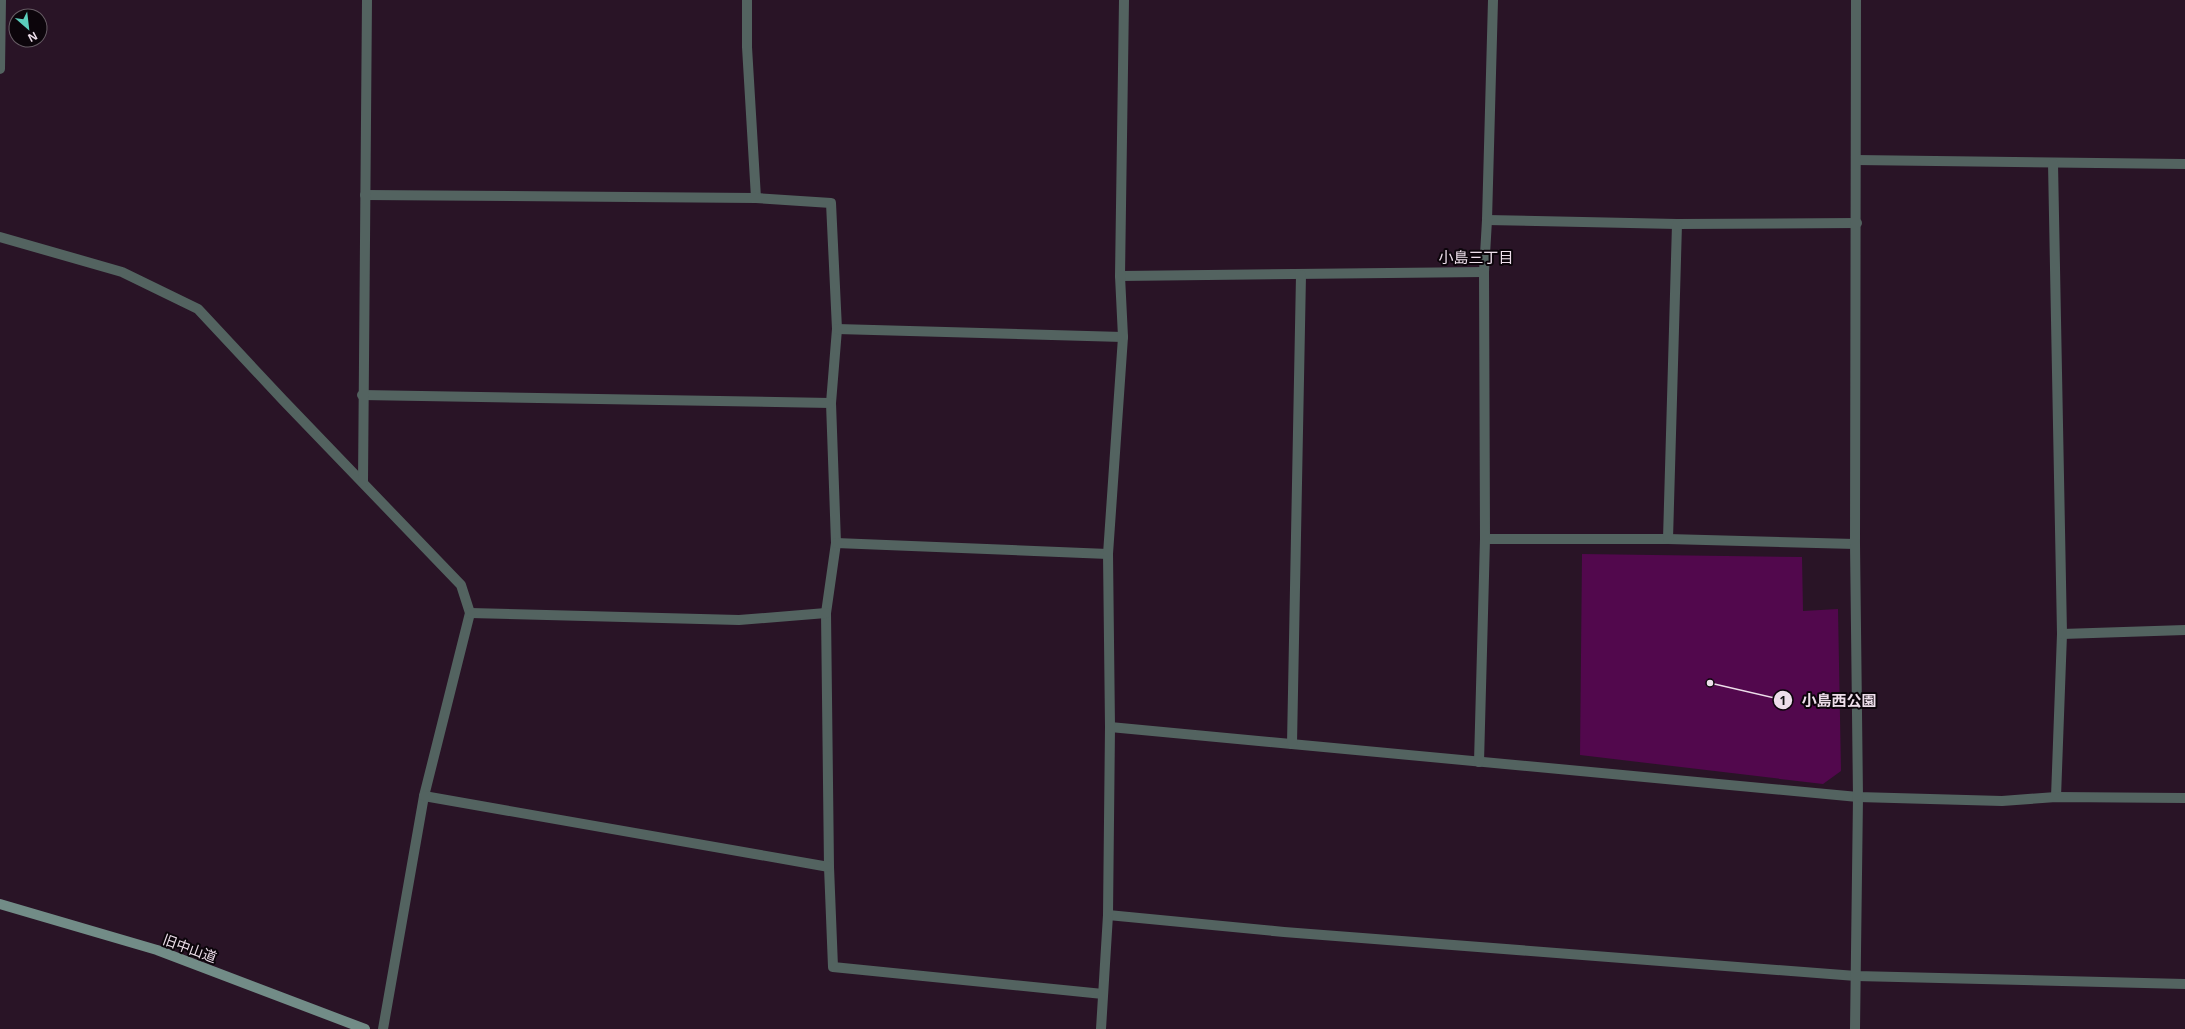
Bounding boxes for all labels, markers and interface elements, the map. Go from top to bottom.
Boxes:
north arrow [8,8,48,48]
text: N [25,29,40,46]
district label: 小島三丁目 [1438,247,1514,267]
callout: 小島西公園 [1773,687,1884,714]
text: 小島西公園 [1801,690,1877,710]
text: 1 [1780,692,1786,709]
street label: 旧中山道 [160,929,220,967]

